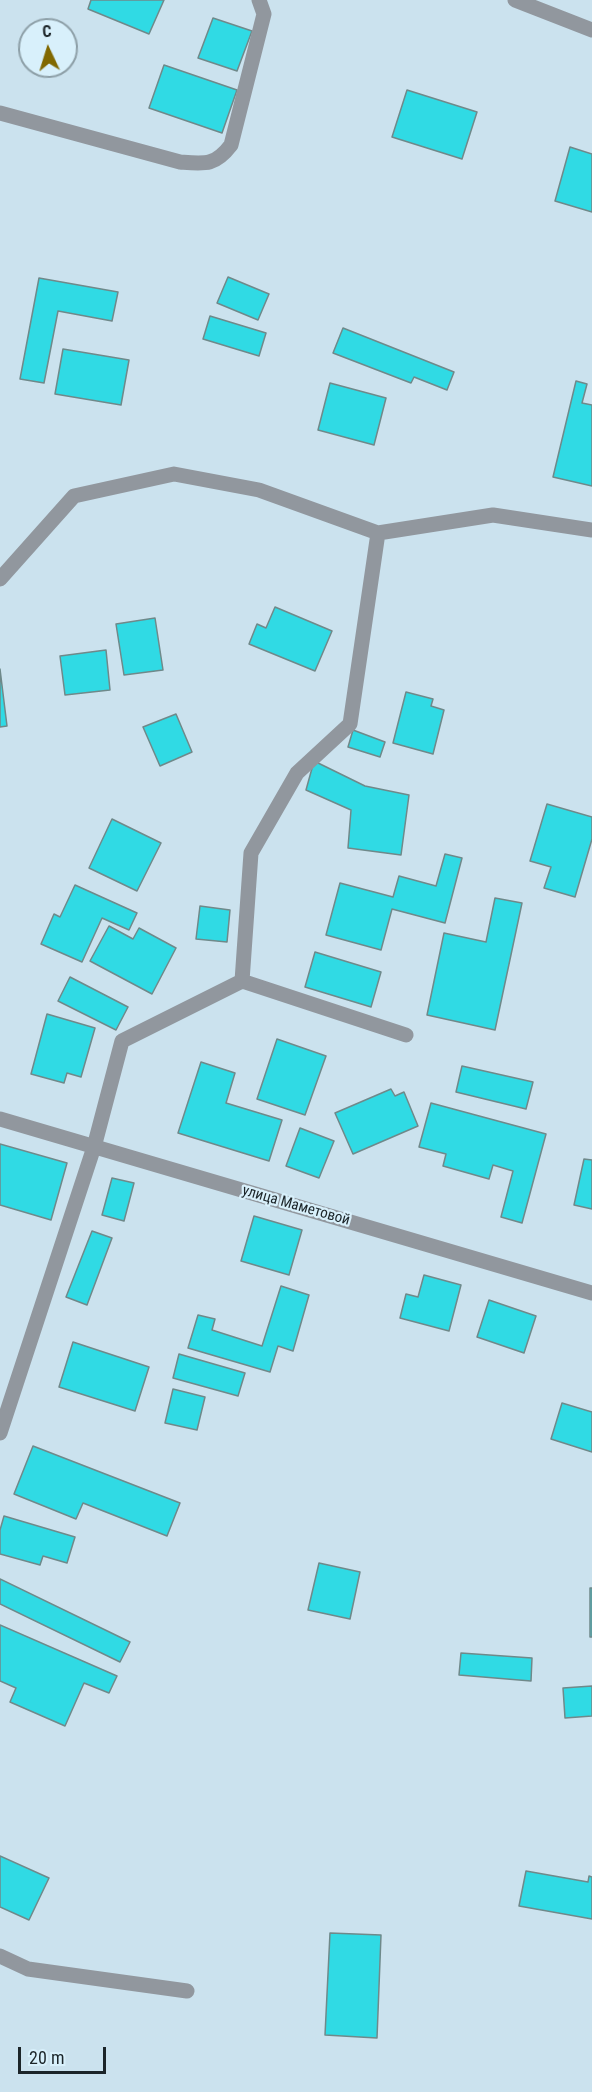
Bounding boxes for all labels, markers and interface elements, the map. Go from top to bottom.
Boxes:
north arrow [18,18,78,78]
text: С [42,22,52,41]
street label: улица Маметовой [240,1182,352,1230]
scale bar [21,2035,110,2073]
text: 20 m [29,2047,64,2068]

